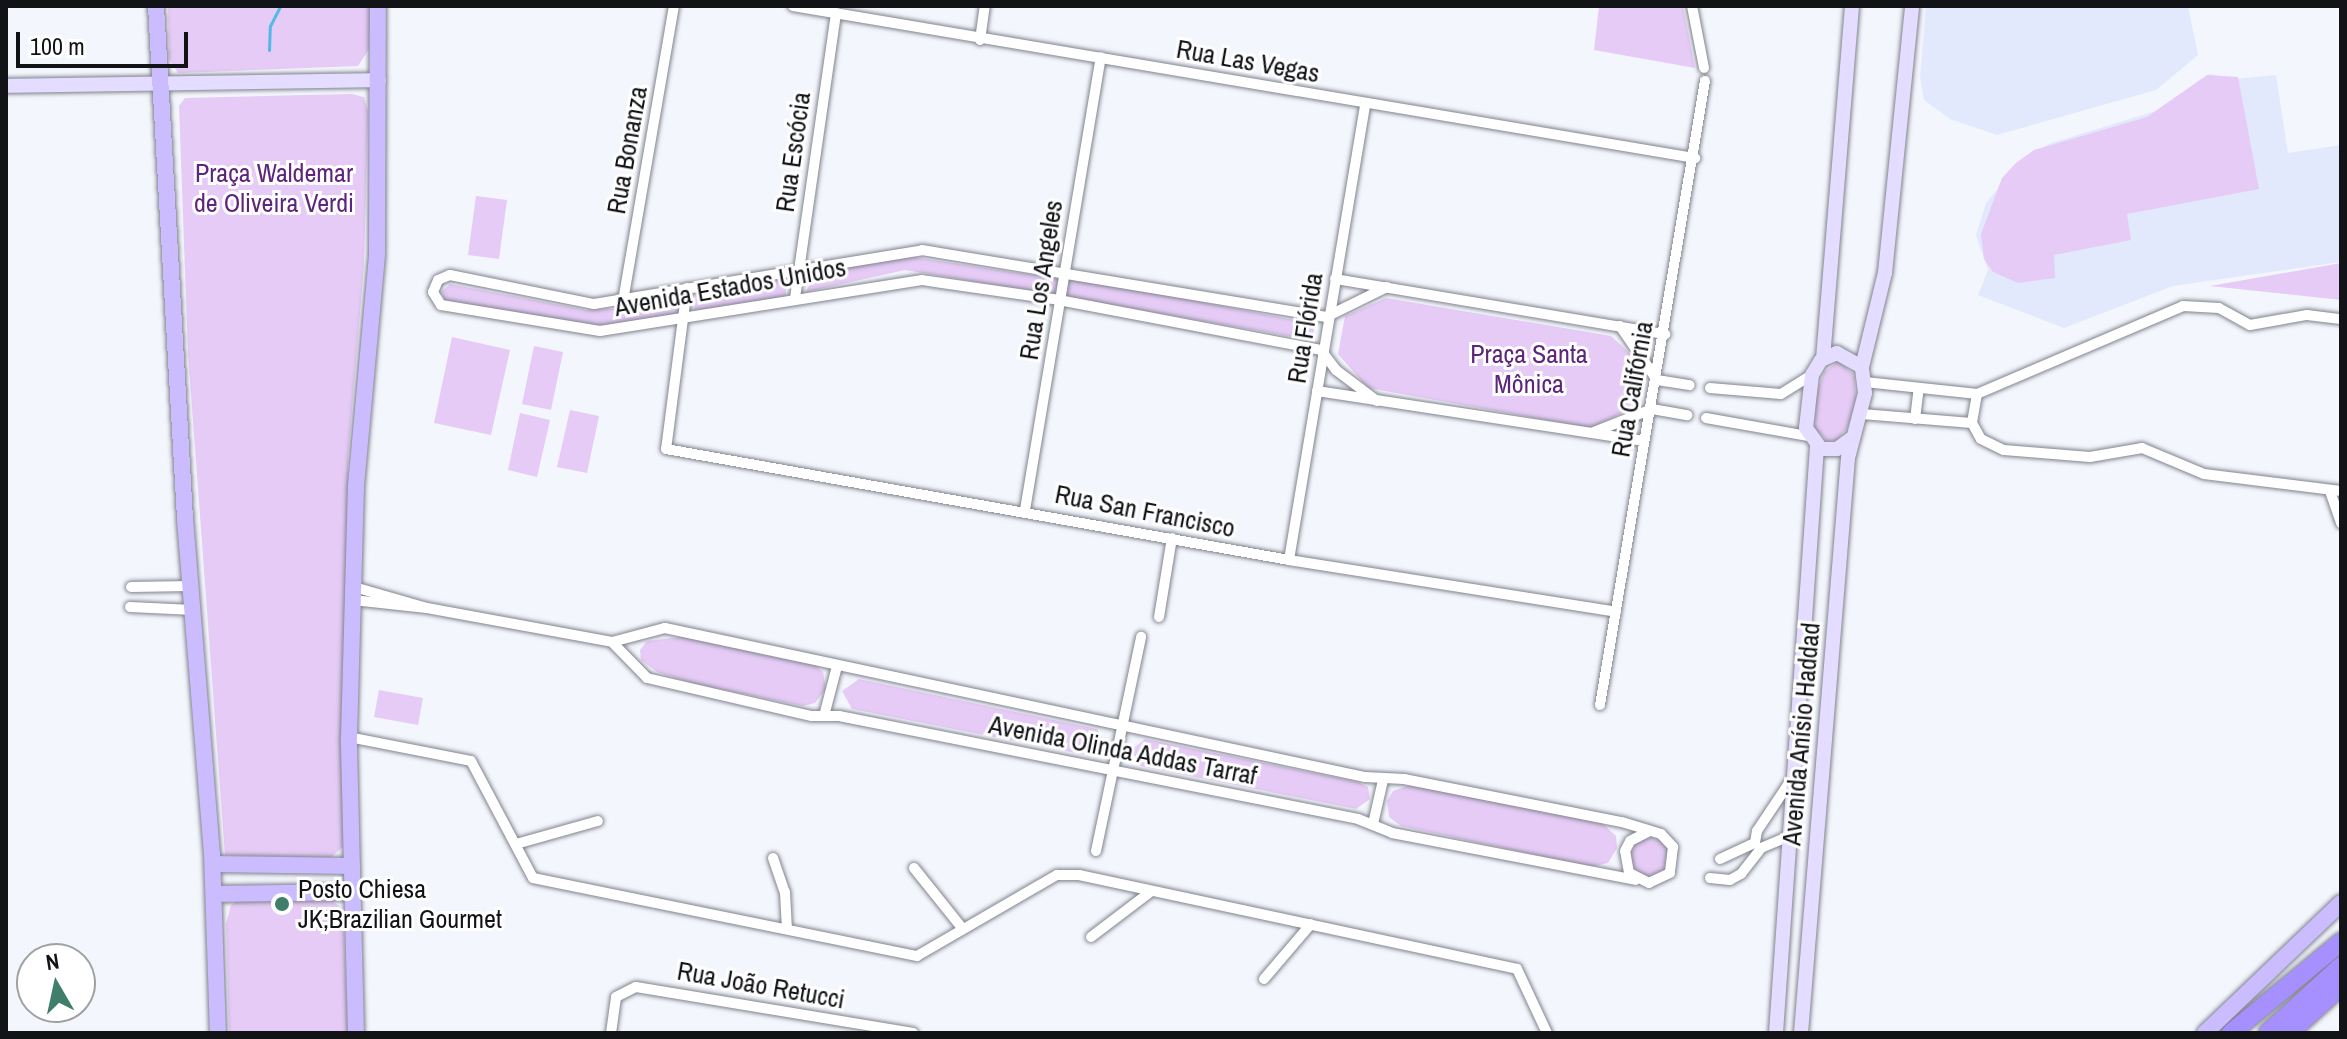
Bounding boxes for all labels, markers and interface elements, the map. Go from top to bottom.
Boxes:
scale bar [20,16,192,66]
text: 100 m [30,30,85,62]
street label: Rua Las Vegas [1174,33,1322,89]
street label: Rua Bonanza [600,84,654,216]
street label: Rua Escócia [769,90,817,214]
park label: Praça Waldemar de Oliveira Verdi [194,157,354,218]
street label: Rua Los Angeles [1013,197,1069,363]
street label: Avenida Estados Unidos [612,251,848,323]
street label: Rua Flórida [1281,271,1329,385]
street label: Rua Califórnia [1605,319,1659,459]
park label: Praça Santa Mônica [1470,338,1588,400]
street label: Rua San Francisco [1052,478,1238,544]
street label: Avenida Anísio Haddad [1776,621,1826,847]
street label: Avenida Olinda Addas Tarraf [986,709,1260,791]
place label: Posto Chiesa JK;Brazilian Gourmet [298,873,502,934]
marker: Posto Chiesa JK;Brazilian Gourmet [273,895,291,913]
north arrow [16,943,96,1023]
text: N [44,945,61,977]
street label: Rua João Retucci [675,955,847,1015]

